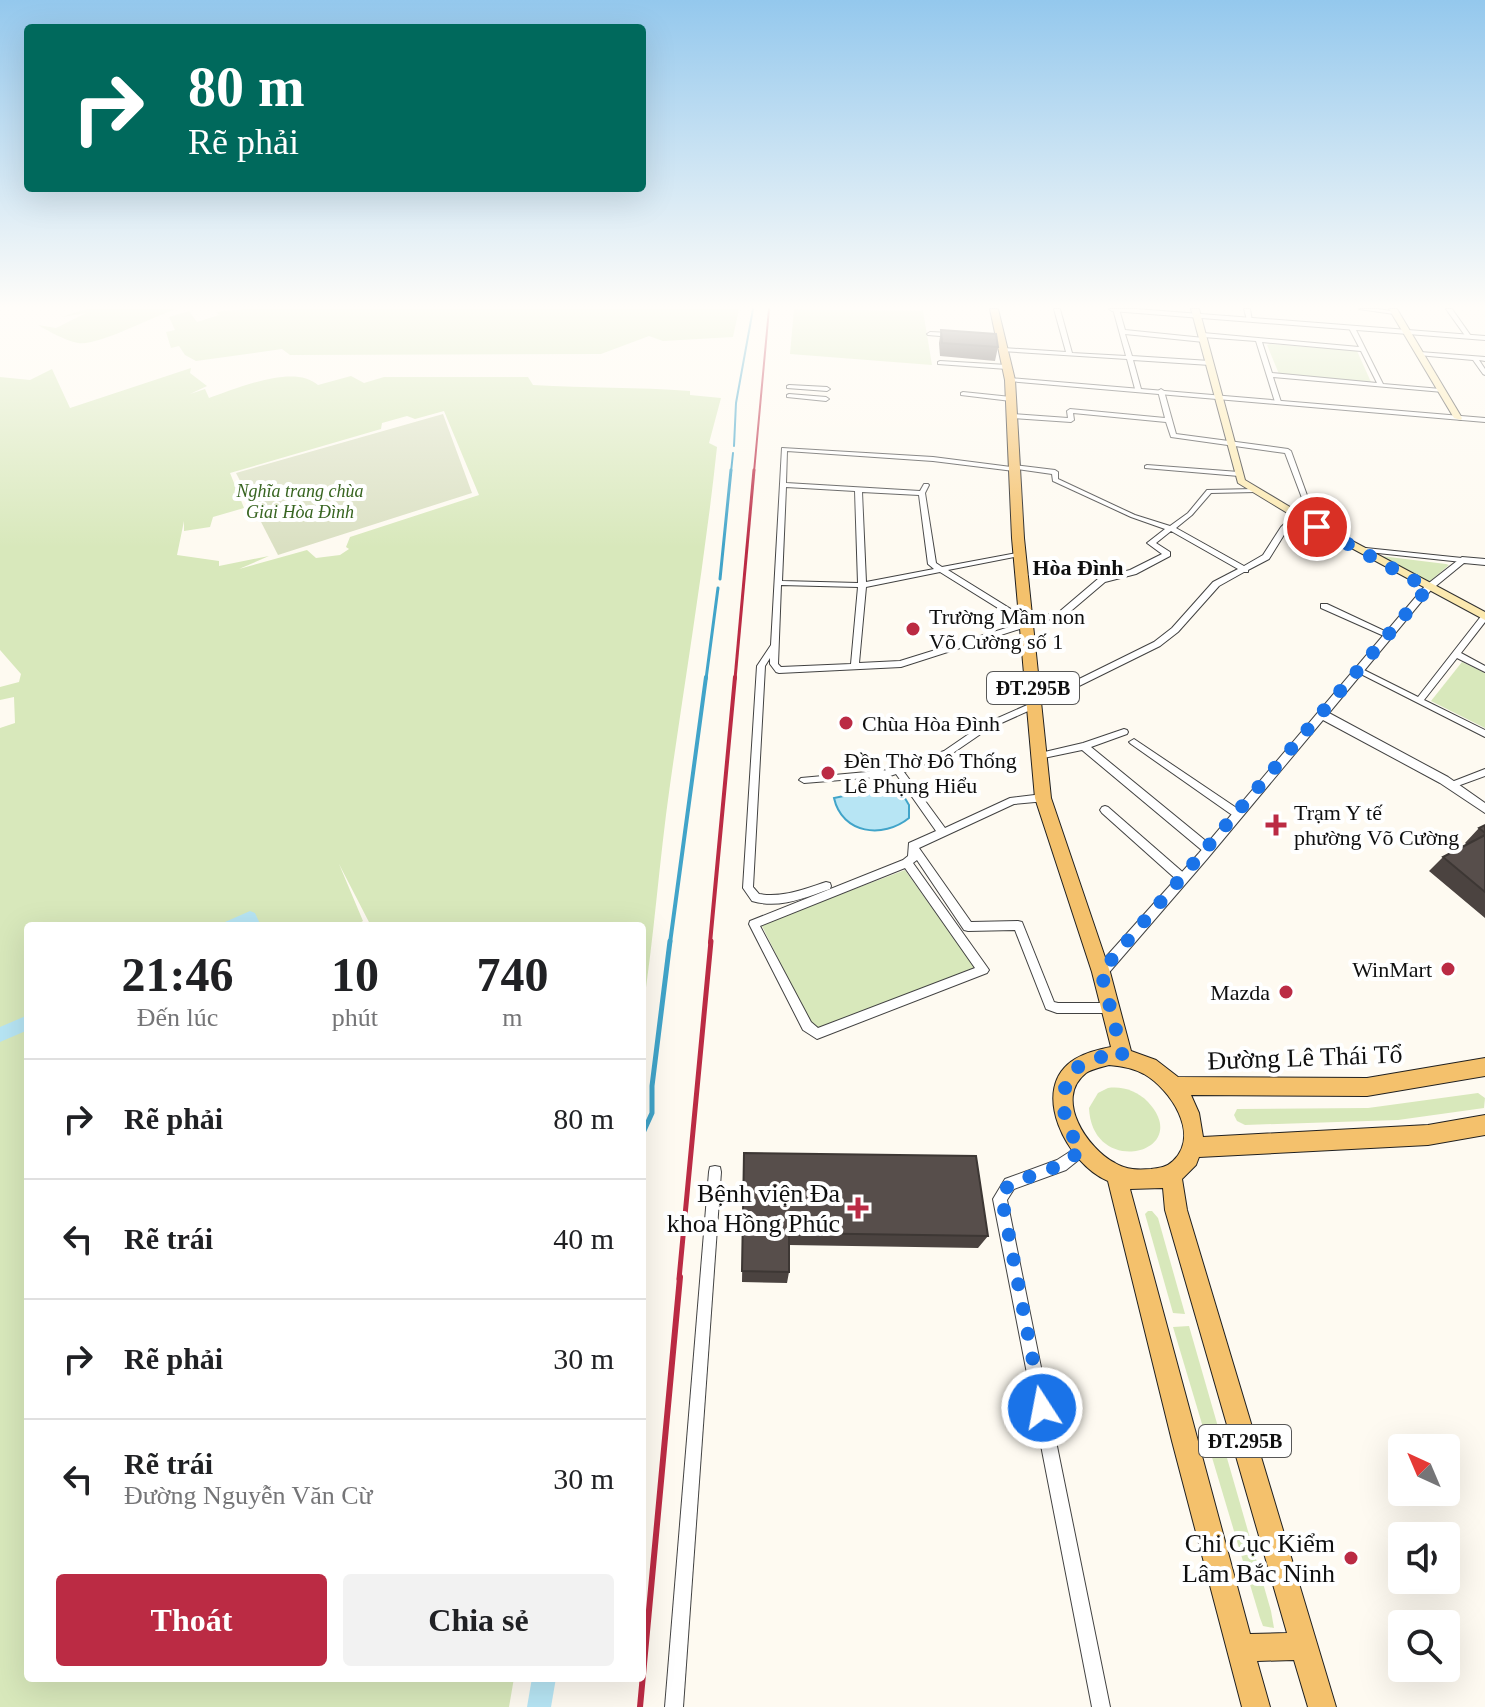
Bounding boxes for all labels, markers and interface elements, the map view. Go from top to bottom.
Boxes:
icon: right [56,56,160,160]
text: 80 m [188,56,305,118]
text: Rẽ phải [188,122,299,162]
park label: Nghĩa trang chùa Giai Hòa Đình [235,481,364,522]
pin [1283,493,1351,561]
icon: arrive [1295,505,1339,549]
district label: Hòa Đình [1032,555,1124,580]
place label: Trường Mầm non Võ Cường số 1 [929,604,1085,654]
marker: Trường Mầm non Võ Cường số 1 [904,620,922,638]
road number: ĐT.295B [987,672,1079,704]
place label: Chùa Hòa Đình [862,711,1000,736]
marker: Chùa Hòa Đình [837,714,855,732]
place label: Đền Thờ Đô Thống Lê Phụng Hiểu [844,748,1017,798]
marker: Đền Thờ Đô Thống Lê Phụng Hiểu [819,764,837,782]
place label: Trạm Y tế phường Võ Cường [1294,800,1459,850]
marker: Trạm Y tế phường Võ Cường [1265,814,1287,836]
text: 21:46 [122,948,233,1001]
text: 10 [331,948,379,1001]
text: 740 [476,948,548,1001]
place label: WinMart [1352,957,1432,982]
marker: WinMart [1439,960,1457,978]
place label: Mazda [1210,980,1270,1005]
marker: Mazda [1277,983,1295,1001]
text: Đến lúc [137,1003,218,1032]
text: phút [332,1003,378,1032]
text: m [502,1003,523,1032]
street label: Đường Lê Thái Tổ [1207,1040,1403,1075]
icon: right [56,1097,100,1141]
text: Rẽ phải [124,1102,223,1135]
text: 80 m [553,1102,614,1135]
place label: Bệnh viện Đa khoa Hồng Phúc [667,1179,840,1238]
marker: Bệnh viện Đa khoa Hồng Phúc [847,1197,869,1219]
icon: left [56,1217,100,1261]
text: Rẽ trái [124,1222,213,1255]
text: 40 m [553,1222,614,1255]
icon: right [56,1337,100,1381]
text: Rẽ phải [124,1342,223,1375]
text: 30 m [553,1342,614,1375]
position arrow [1000,1366,1084,1450]
road number: ĐT.295B [1199,1425,1291,1457]
north arrow [1388,1434,1460,1506]
map controls [1388,1434,1460,1682]
text: Rẽ trái [124,1447,213,1480]
icon: left [56,1457,100,1501]
text: 30 m [553,1462,614,1495]
text: Đường Nguyễn Văn Cừ [124,1481,373,1510]
button: sound [1388,1522,1460,1594]
place label: Chi Cục Kiểm Lâm Bắc Ninh [1182,1529,1335,1588]
marker: Chi Cục Kiểm Lâm Bắc Ninh [1342,1549,1360,1567]
button: Thoát [56,1574,327,1666]
button: Chia sẻ [343,1574,614,1666]
button: search [1388,1610,1460,1682]

